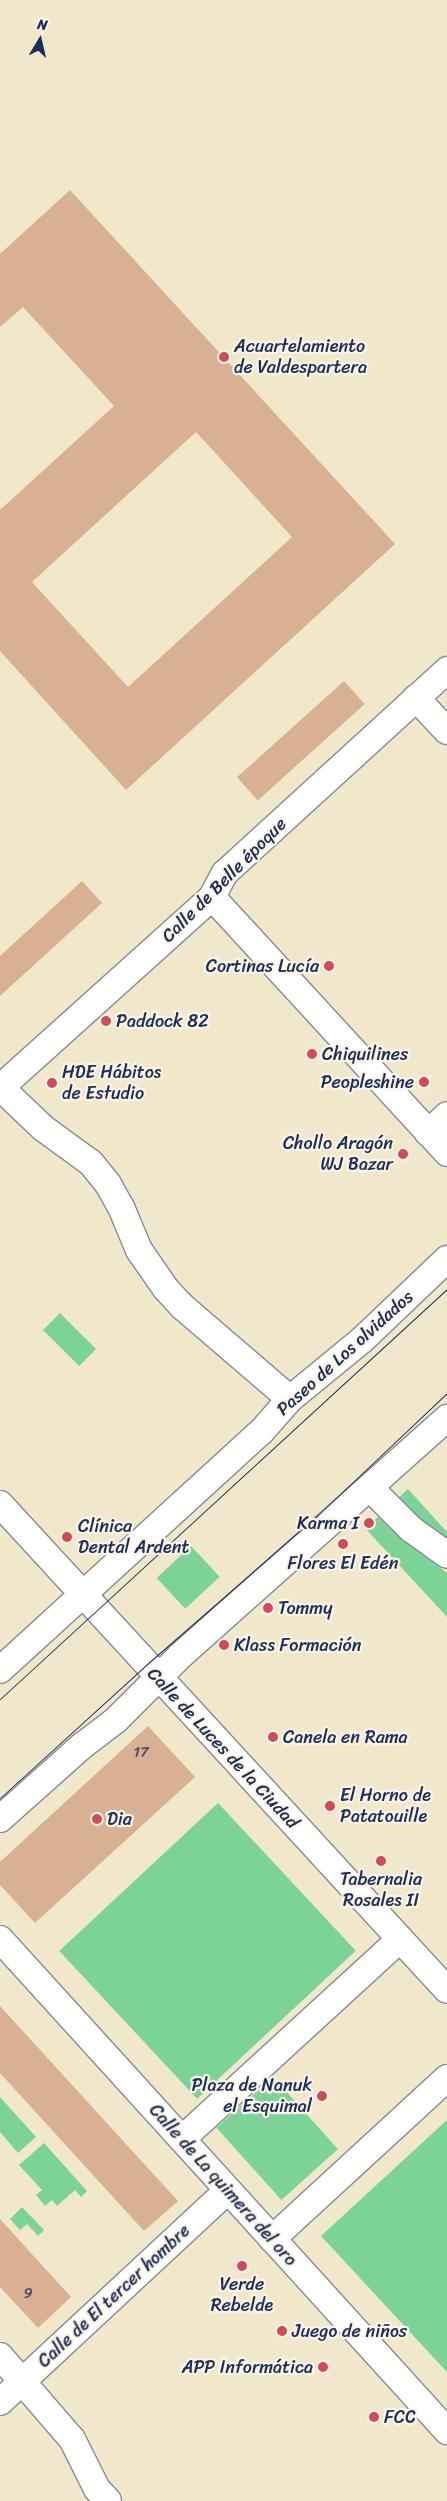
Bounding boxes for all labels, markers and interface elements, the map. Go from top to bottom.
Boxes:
text: N [36,12,49,38]
north arrow [15,15,65,65]
place label: Acuartelamiento de Valdespartera [234,336,366,378]
marker: Acuartelamiento de Valdespartera [218,351,230,363]
street label: Calle de Belle époque [157,813,291,947]
place label: Cortinas Lucía [206,955,319,977]
marker: Cortinas Lucía [323,960,335,972]
place label: Paddock 82 [116,1010,209,1032]
marker: Paddock 82 [100,1015,112,1027]
place label: Chiquilines [322,1043,408,1065]
marker: Chiquilines [306,1048,318,1060]
place label: HDE Hábitos de Estudio [62,1062,161,1104]
place label: Peopleshine [321,1071,414,1093]
marker: Peopleshine [418,1076,430,1088]
marker: HDE Hábitos de Estudio [46,1077,58,1089]
place label: Chollo Aragón WJ Bazar [283,1133,393,1176]
marker: Chollo Aragón WJ Bazar [397,1148,409,1160]
street label: Paseo de Los olvidados [272,1285,418,1421]
place label: Karma I [297,1512,359,1534]
place label: Clínica Dental Ardent [78,1516,190,1558]
marker: Karma I [363,1517,375,1529]
marker: Clínica Dental Ardent [60,1530,74,1544]
marker: Flores El Edén [337,1538,349,1550]
place label: Flores El Edén [287,1552,399,1574]
place label: Tommy [278,1597,332,1619]
marker: Tommy [262,1602,274,1614]
place label: Klass Formación [234,1634,361,1656]
marker: Klass Formación [218,1639,230,1651]
street label: Calle de Luces de la Ciudad [142,1663,304,1833]
place label: Canela en Rama [283,1726,408,1748]
marker: Canela en Rama [267,1731,279,1743]
house number: 17 [134,1744,148,1762]
place label: El Horno de Patatouille [340,1785,431,1828]
marker: El Horno de Patatouille [324,1800,336,1812]
place label: Dia [107,1808,132,1830]
marker: Dia [91,1813,103,1825]
marker: Tabernalia Rosales II [375,1855,387,1867]
place label: Tabernalia Rosales II [340,1869,422,1912]
place label: Plaza de Nanuk el Esquimal [191,2075,312,2118]
marker: Plaza de Nanuk el Esquimal [316,2090,328,2102]
street label: Calle de La quimera del oro [144,2099,302,2271]
street label: Calle de El tercer hombre [33,2220,195,2372]
marker: Verde Rebelde [236,2260,248,2272]
place label: Verde Rebelde [211,2274,273,2316]
house number: 9 [23,2285,33,2303]
place label: Juego de niños [292,2320,407,2342]
marker: Juego de niños [276,2325,288,2337]
place label: APP Informática [180,2356,313,2378]
marker: APP Informática [317,2361,329,2373]
place label: FCC [384,2406,416,2428]
marker: FCC [368,2411,380,2423]

